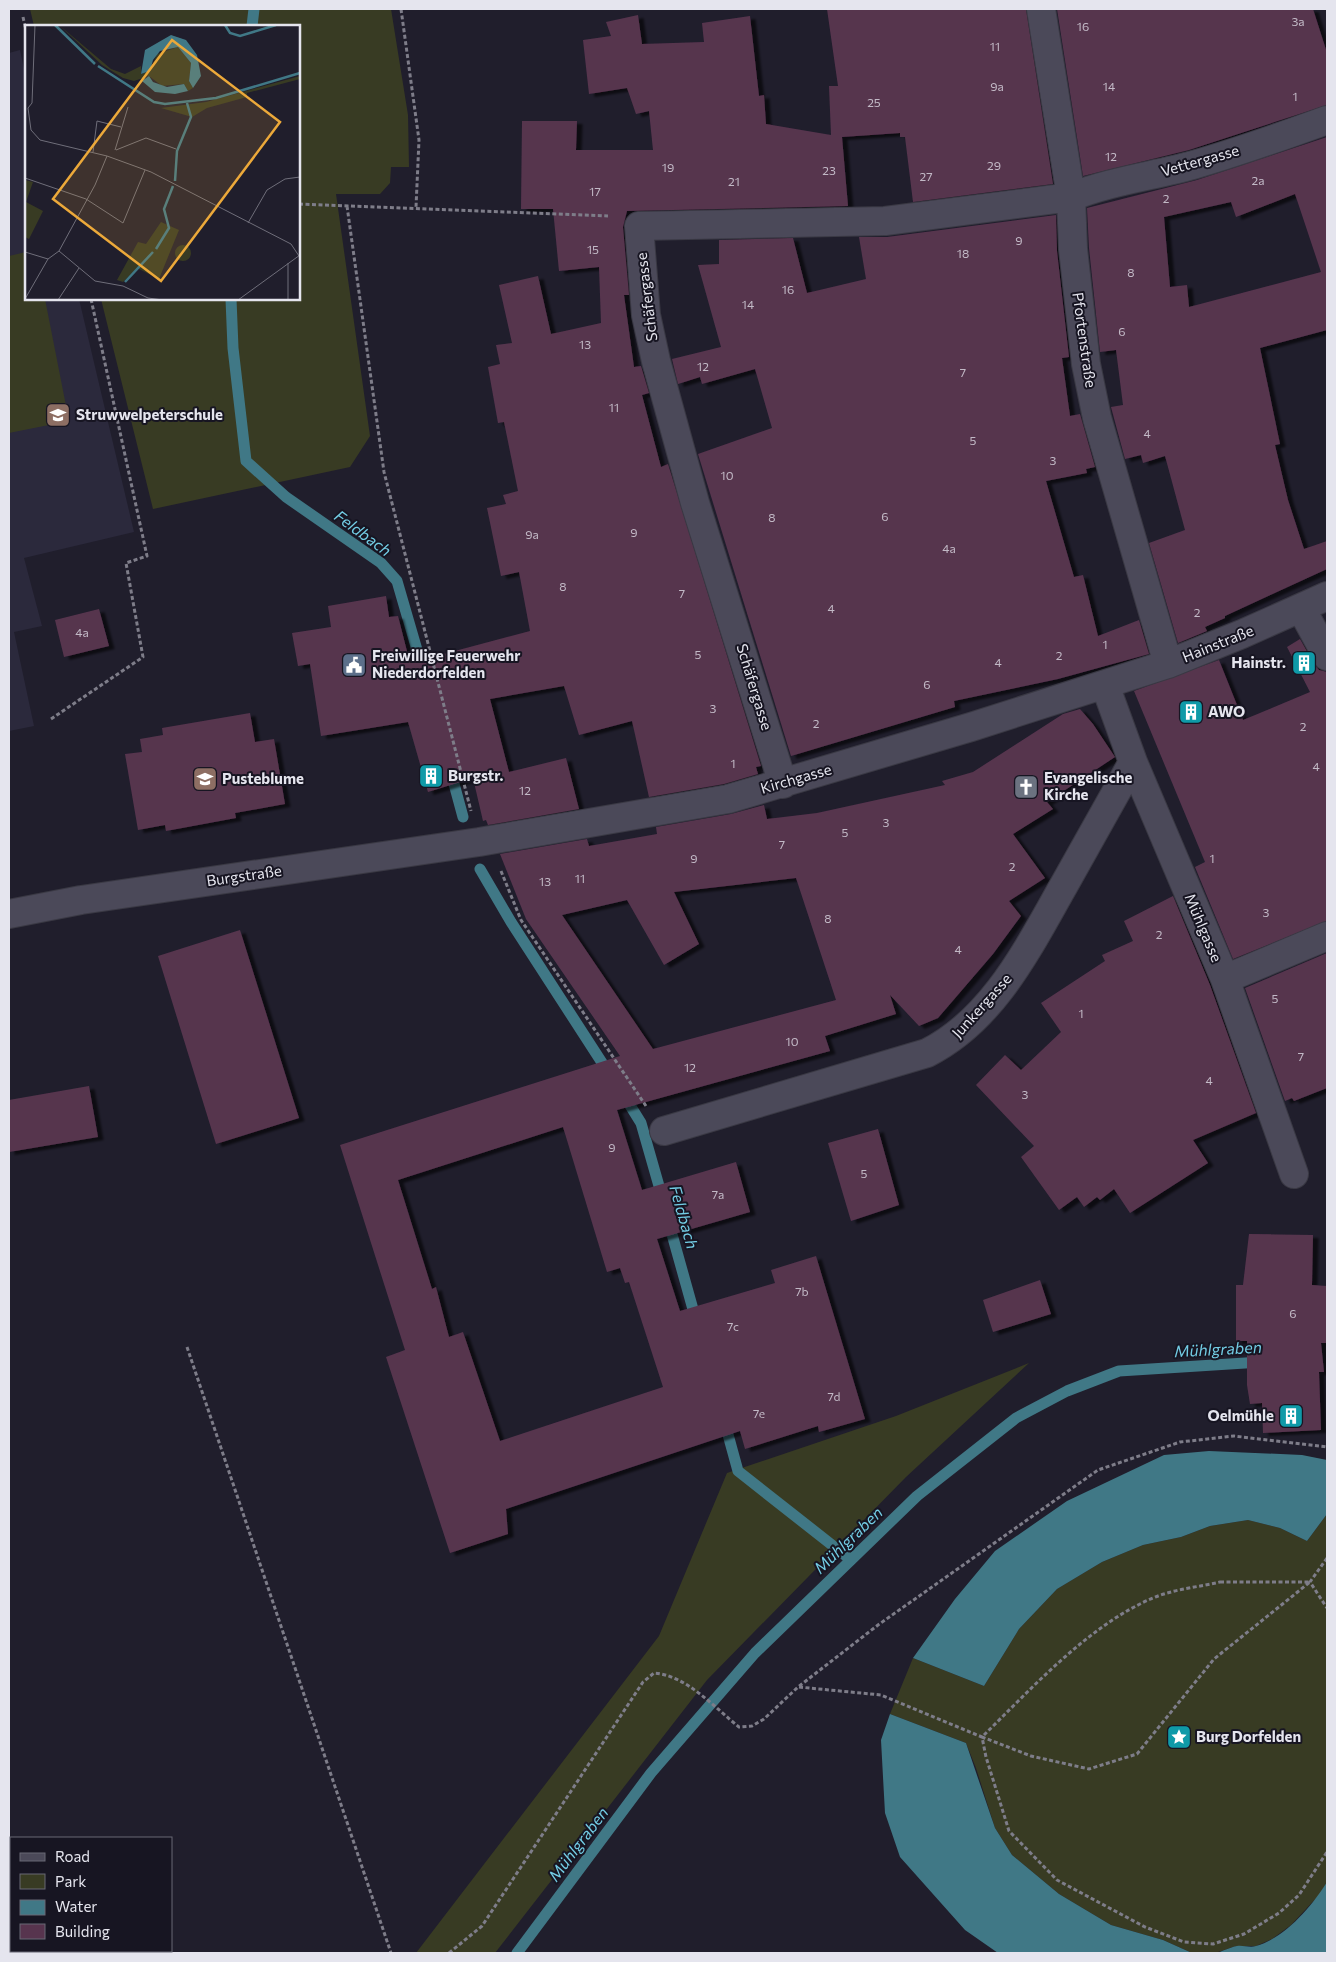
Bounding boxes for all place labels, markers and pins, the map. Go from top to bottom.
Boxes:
school or university icon: Struwwelpeterschule [45,402,71,428]
place label: Struwwelpeterschule [76,405,223,423]
place label: Freiwillige Feuerwehr Niederdorfelden [372,646,520,681]
building icon: Hainstr. [1291,650,1317,676]
public building icon: Freiwillige Feuerwehr Niederdorfelden [341,652,367,678]
place label: Hainstr. [1231,653,1286,671]
building icon: AWO [1178,699,1204,725]
place label: AWO [1208,702,1245,720]
building icon: Burgstr. [418,763,444,789]
school or university icon: Pusteblume [192,766,218,792]
place label: Burgstr. [448,766,504,784]
place label: Evangelische Kirche [1044,768,1132,803]
place label: Pusteblume [222,769,304,787]
church icon: Evangelische Kirche [1013,774,1039,800]
building icon: Oelmühle [1278,1403,1304,1429]
place label: Oelmühle [1207,1406,1274,1424]
place icon: Burg Dorfelden [1166,1724,1192,1750]
place label: Burg Dorfelden [1196,1727,1301,1745]

